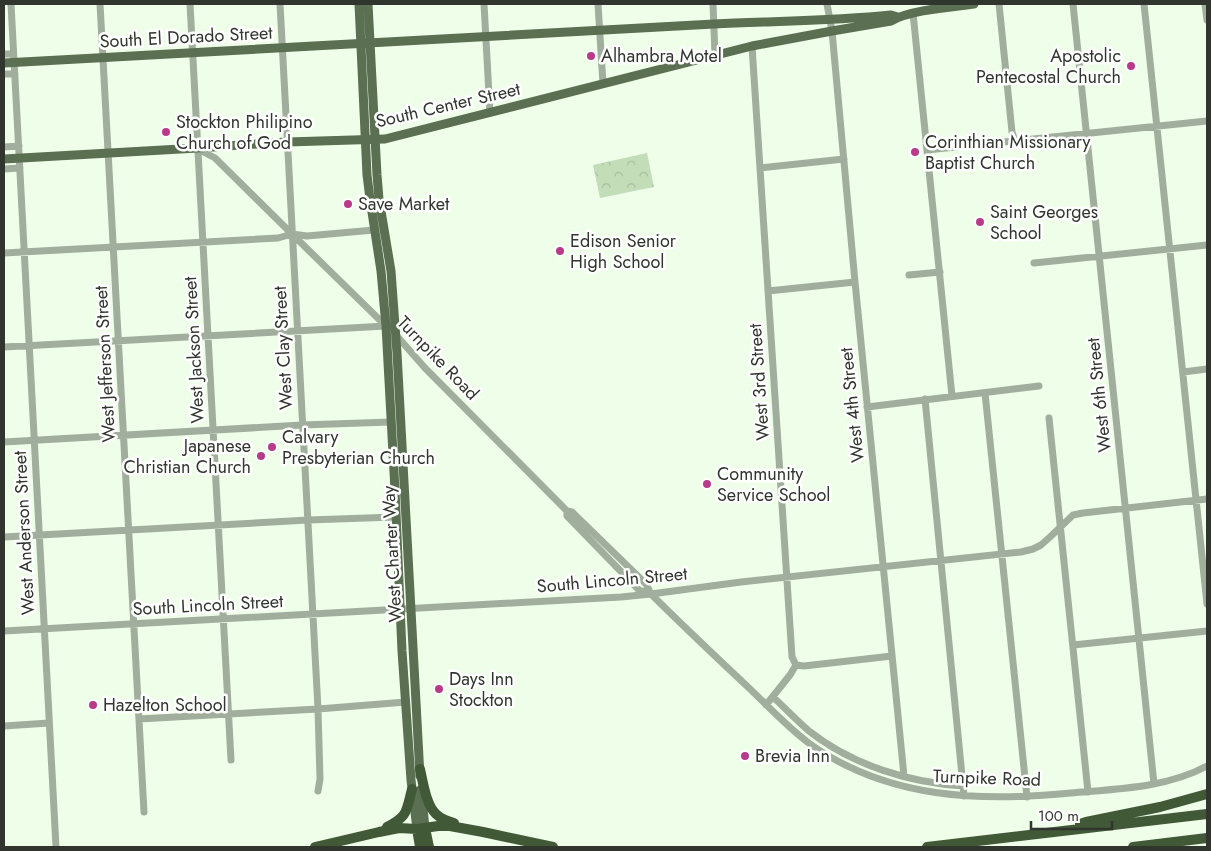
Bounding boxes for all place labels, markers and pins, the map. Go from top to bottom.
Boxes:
place label: Alhambra Motel [601,43,722,69]
place label: Apostolic Pentecostal Church [976,43,1121,90]
marker: Alhambra Motel [585,50,597,62]
marker: Apostolic Pentecostal Church [1125,60,1137,72]
place label: Stockton Philipino Church of God [176,109,313,156]
marker: Stockton Philipino Church of God [160,126,172,138]
place label: Corinthian Missionary Baptist Church [925,129,1091,176]
marker: Corinthian Missionary Baptist Church [909,146,921,158]
place label: Save Market [358,191,450,217]
marker: Save Market [342,198,354,210]
place label: Saint Georges School [990,199,1098,246]
marker: Saint Georges School [974,216,986,228]
place label: Edison Senior High School [570,228,677,275]
marker: Edison Senior High School [554,245,566,257]
place label: Calvary Presbyterian Church [282,424,435,471]
place label: Japanese Christian Church [123,433,251,480]
marker: Calvary Presbyterian Church [266,441,278,453]
marker: Japanese Christian Church [255,450,267,462]
place label: Community Service School [717,461,830,508]
marker: Community Service School [701,478,713,490]
place label: Days Inn Stockton [449,666,514,713]
marker: Days Inn Stockton [433,683,445,695]
place label: Hazelton School [103,692,227,718]
marker: Hazelton School [87,699,99,711]
place label: Brevia Inn [755,743,830,769]
marker: Brevia Inn [739,750,751,762]

